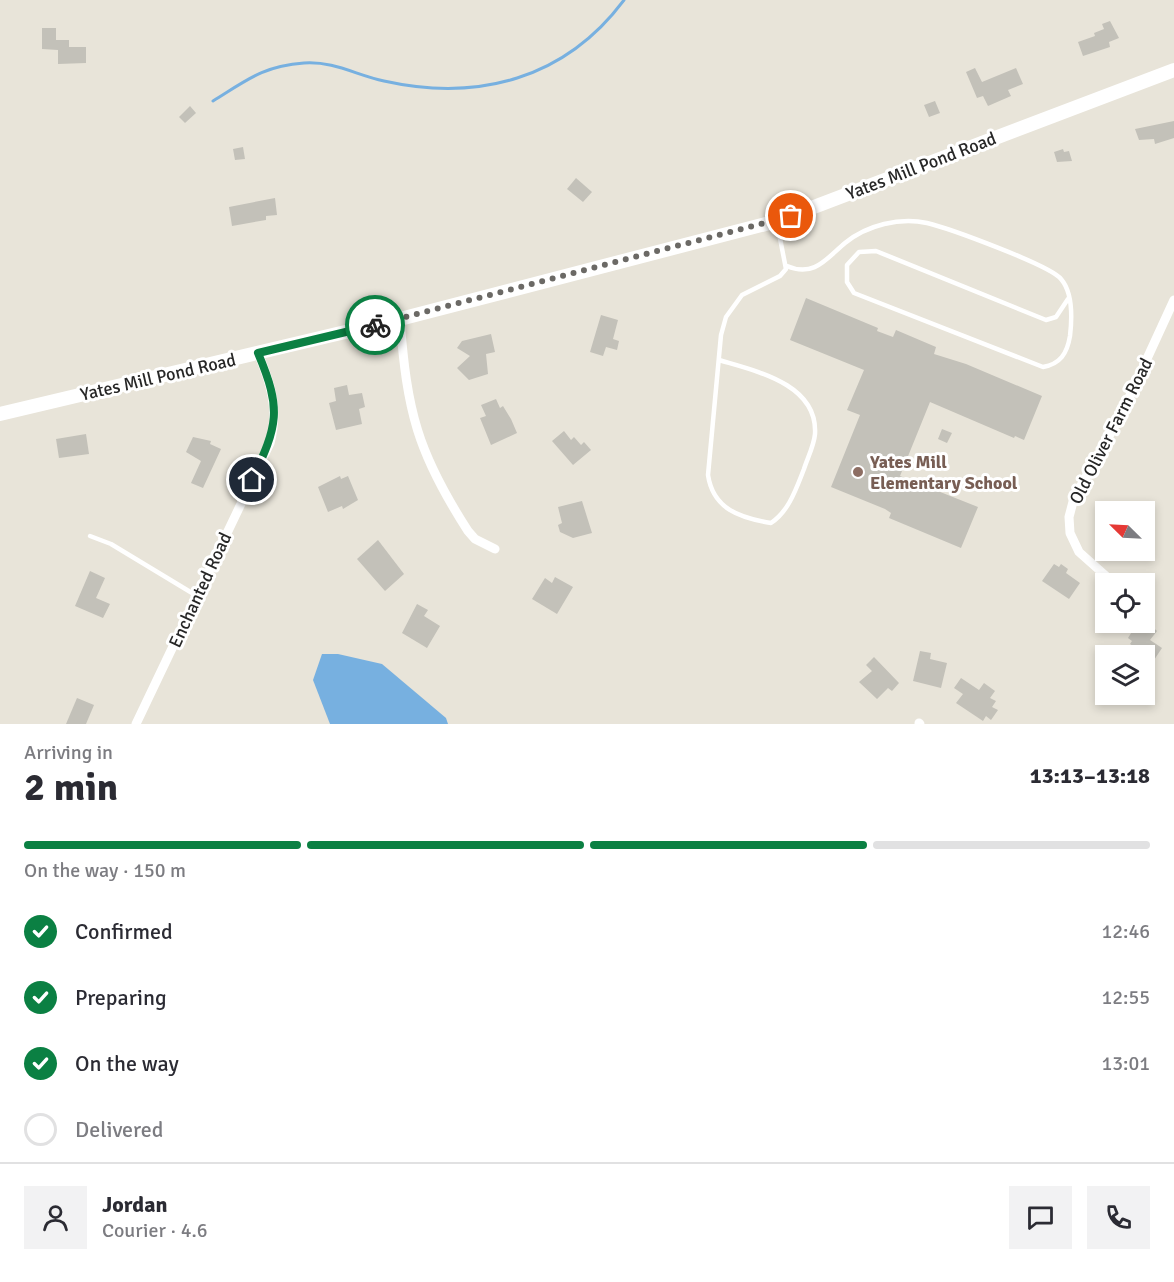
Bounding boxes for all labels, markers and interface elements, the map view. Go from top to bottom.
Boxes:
street label: Yates Mill Pond Road [843,127,999,205]
pin [765,190,816,241]
icon: bag [774,199,807,232]
courier [345,295,405,355]
icon: bike [359,309,392,342]
street label: Yates Mill Pond Road [78,348,238,406]
street label: Old Oliver Farm Road [1065,354,1157,508]
place label: Yates Mill Elementary School [869,451,1018,494]
pin [226,454,277,505]
icon: home [235,463,268,496]
marker: Yates Mill Elementary School [851,465,865,479]
north arrow [1095,501,1155,561]
map controls [1095,501,1155,705]
street label: Enchanted Road [164,529,236,651]
button: locate [1095,573,1155,633]
button: layers [1095,645,1155,705]
text: Arriving in [24,740,113,765]
text: 13:13–13:18 [1030,762,1150,789]
text: 2 min [24,763,118,811]
text: On the way · 150 m [24,858,186,883]
icon: check [24,915,57,948]
text: Confirmed [75,918,173,945]
text: 12:46 [1101,919,1150,944]
icon: check [24,981,57,1014]
text: Preparing [75,984,167,1011]
text: 12:55 [1101,985,1150,1010]
icon: check [24,1047,57,1080]
text: On the way [75,1050,179,1077]
text: 13:01 [1101,1051,1150,1076]
text: Delivered [75,1116,163,1143]
button: person [24,1186,87,1249]
button: chat [1009,1186,1072,1249]
button: phone [1087,1186,1150,1249]
text: Jordan [102,1191,168,1218]
text: Courier · 4.6 [102,1218,208,1243]

